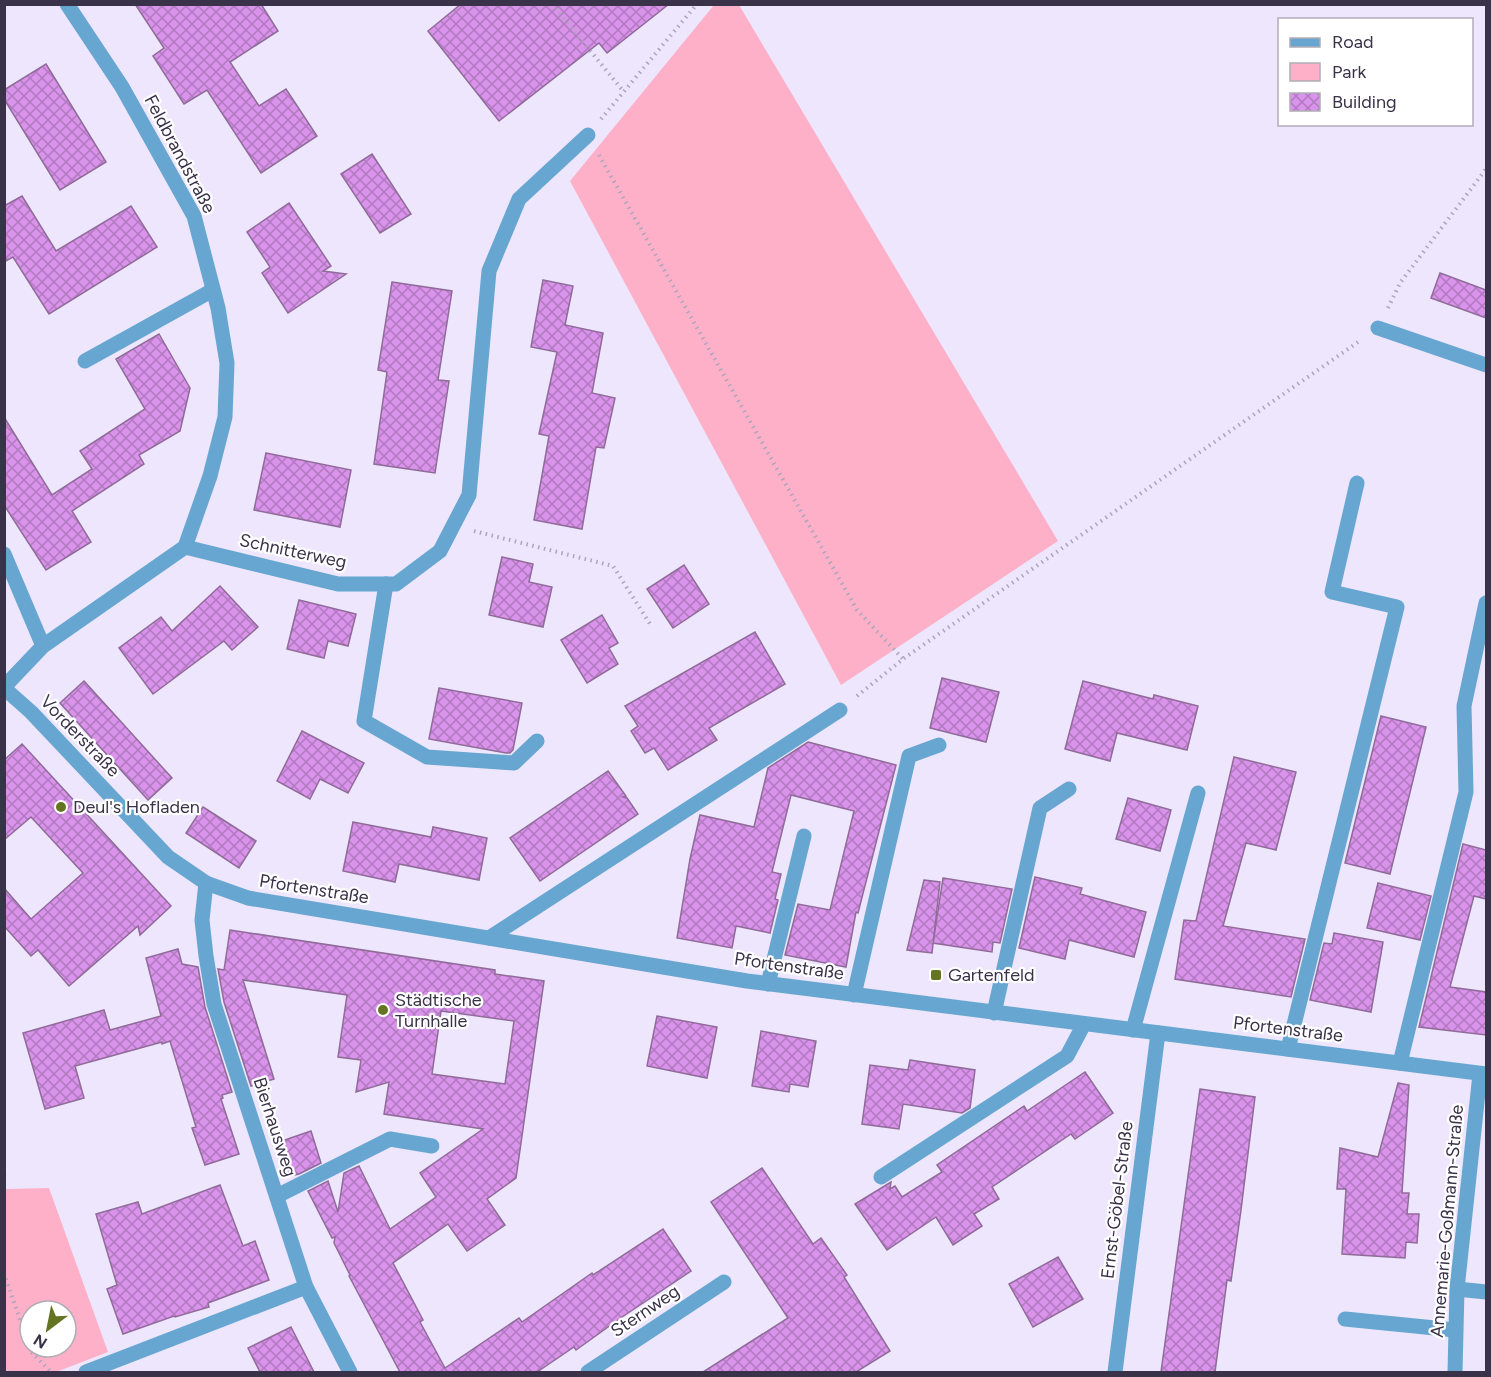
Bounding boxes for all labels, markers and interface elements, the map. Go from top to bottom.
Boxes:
legend [1278,18,1473,126]
text: Road [1332,31,1373,53]
text: Park [1332,61,1367,83]
street label: Feldbrandstraße [140,91,221,217]
text: Building [1332,91,1397,113]
street label: Schnitterweg [237,529,349,573]
street label: Vorderstraße [36,691,125,782]
place label: Deul's Hofladen [73,796,200,818]
marker: Deul's Hofladen [54,800,68,814]
street label: Pfortenstraße [258,869,370,909]
street label: Pfortenstraße [733,947,845,985]
place label: Gartenfeld [948,964,1035,986]
marker: Gartenfeld [929,968,943,982]
place label: Städtische Turnhalle [395,989,482,1032]
marker: Städtische Turnhalle [376,1003,390,1017]
street label: Pfortenstraße [1232,1011,1344,1047]
street label: Bierhausweg [249,1075,301,1179]
street label: Annemarie-Goßmann-Straße [1426,1103,1468,1338]
street label: Ernst-Göbel-Straße [1096,1120,1138,1280]
street label: Sternweg [607,1280,683,1342]
north arrow [18,1299,78,1359]
text: N [30,1330,51,1353]

